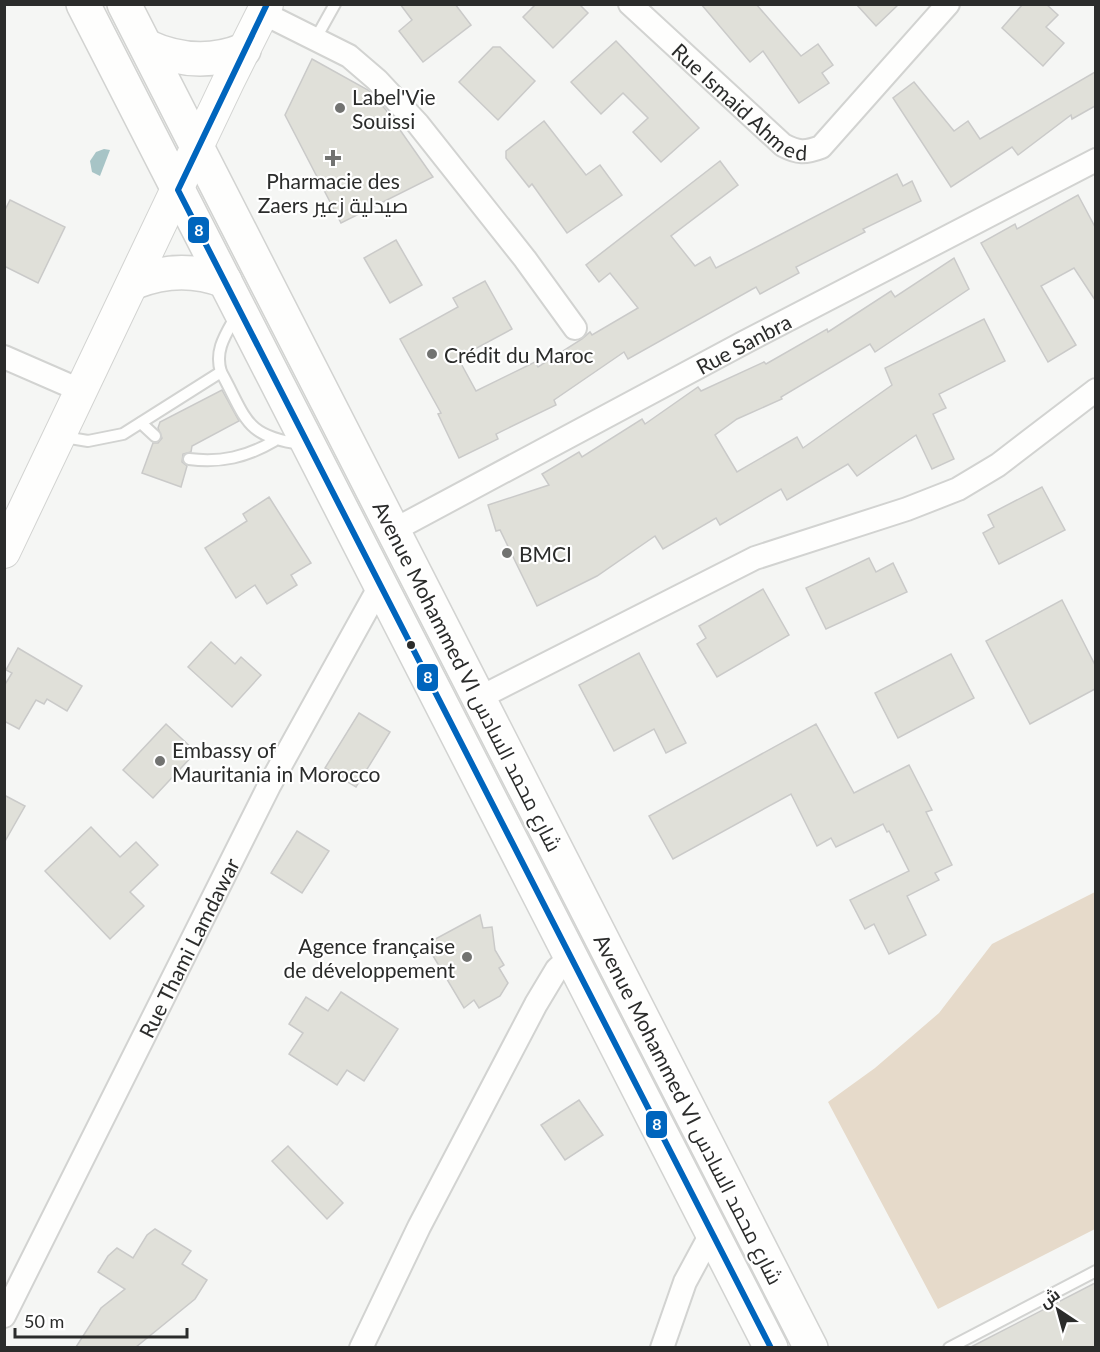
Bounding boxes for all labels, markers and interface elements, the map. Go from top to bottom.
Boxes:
street label: Rue Ismaid Ahmed [668,37,808,164]
place label: Label'Vie Souissi [352,84,436,133]
marker: Label'Vie Souissi [333,101,347,115]
marker: Pharmacie des Zaers صيدلية زعير [326,151,340,165]
place label: Pharmacie des Zaers صيدلية زعير [258,168,408,218]
line badge: 8 [187,216,210,244]
text: 8 [194,220,204,239]
street label: Rue Sanbra [691,308,795,379]
place label: Crédit du Maroc [444,342,594,367]
marker: Crédit du Maroc [425,347,439,361]
street label: Avenue Mohammed VI شارع محمد السادس [366,497,568,857]
place label: BMCI [519,541,572,566]
marker: BMCI [500,546,514,560]
unlabelled marker [405,639,417,651]
line badge: 8 [416,663,439,692]
text: 8 [423,667,433,686]
place label: Embassy of Mauritania in Morocco [172,737,381,786]
marker: Embassy of Mauritania in Morocco [153,754,167,768]
street label: Rue Thami Lamdawar [133,853,244,1041]
street label: Avenue Mohammed VI شارع محمد السادس [587,930,789,1290]
place label: Agence française de développement [284,933,455,982]
marker: Agence française de développement [460,950,474,964]
line badge: 8 [645,1110,668,1139]
text: 8 [652,1114,662,1133]
north arrow [1028,1280,1088,1340]
text: ش [1035,1284,1063,1312]
scale bar [15,1301,188,1339]
text: 50 m [24,1310,64,1332]

